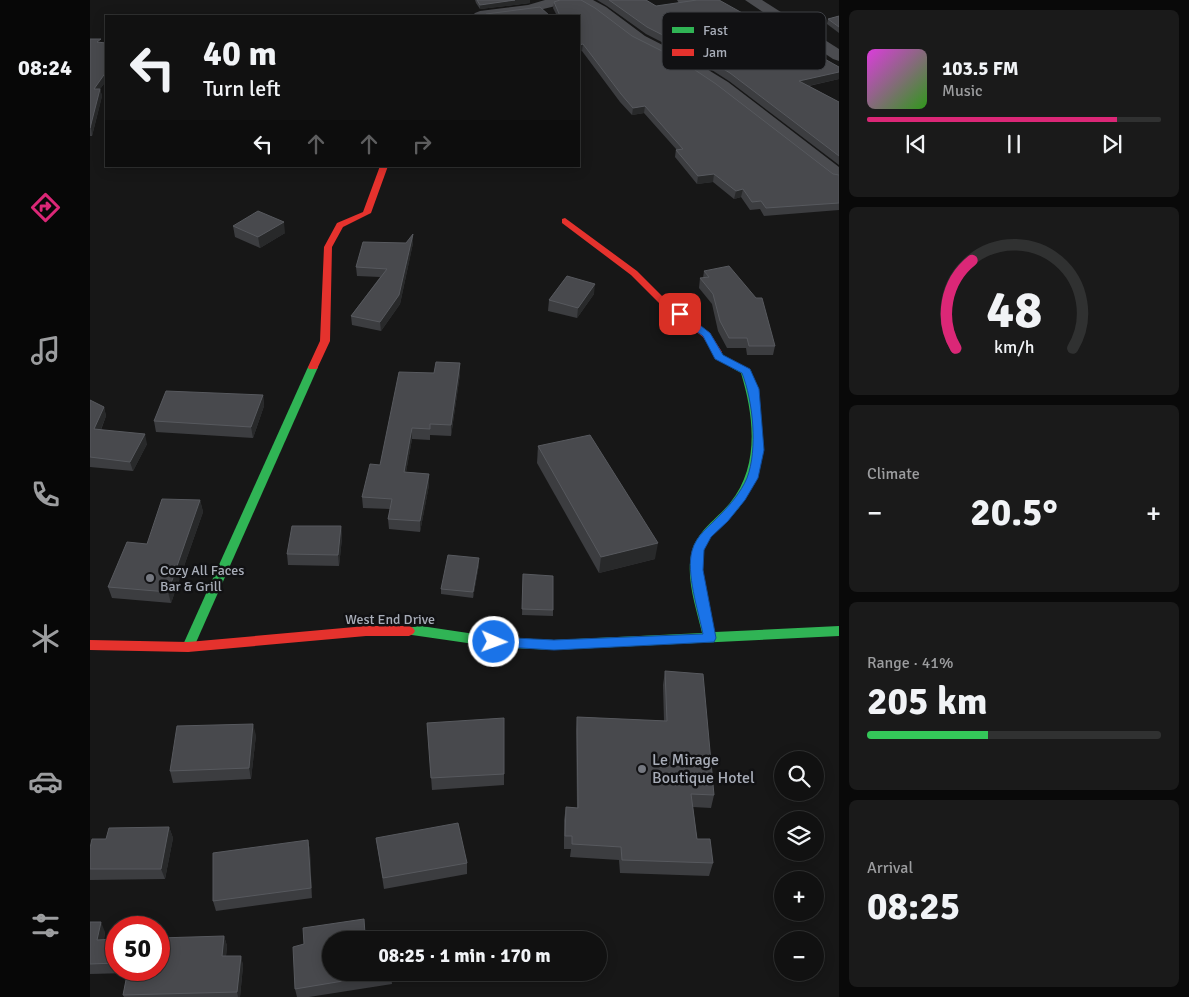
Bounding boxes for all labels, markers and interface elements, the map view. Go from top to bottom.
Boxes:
legend [662,12,826,70]
text: Fast [703,22,728,39]
text: 40 m [203,32,277,75]
icon: left [120,35,185,100]
text: Jam [703,44,727,61]
text: 08:24 [18,54,72,81]
text: 103.5 FM [942,57,1019,81]
text: Turn left [203,75,281,102]
text: Music [942,81,983,101]
icon: left [249,130,277,158]
icon: ahead [302,130,330,158]
icon: ahead [355,130,383,158]
icon: right [408,130,436,158]
icon: previous [902,130,930,158]
icon: pause [1000,130,1028,158]
icon: next [1098,130,1126,158]
icon: directions [28,190,63,225]
text: 48 [986,278,1042,342]
pin [659,293,701,335]
icon: arrive [666,300,694,328]
icon: music [28,333,63,368]
text: km/h [994,336,1034,358]
text: Climate [867,464,920,484]
icon: phone [28,477,63,512]
text: 20.5° [970,489,1058,536]
text: − [867,496,882,530]
text: + [1146,496,1161,530]
place label: Cozy All Faces Bar & Grill [160,562,244,595]
marker: Cozy All Faces Bar & Grill [144,572,156,584]
street label: West End Drive [345,611,435,628]
position arrow [467,615,519,667]
icon: climate [28,621,63,656]
text: Range · 41% [867,653,953,673]
text: 205 km [867,678,988,725]
place label: Le Mirage Boutique Hotel [652,750,755,788]
map controls [774,751,824,981]
button: search [774,751,824,801]
marker: Le Mirage Boutique Hotel [636,763,648,775]
icon: car [28,764,63,799]
button: layers [774,811,824,861]
text: Arrival [867,858,913,878]
button: + [774,871,824,921]
text: 08:25 [867,883,960,930]
icon: filters [28,908,63,943]
speed limit sign: 50 [105,916,170,981]
button: − [774,931,824,981]
text: 08:25 · 1 min · 170 m [378,944,551,968]

